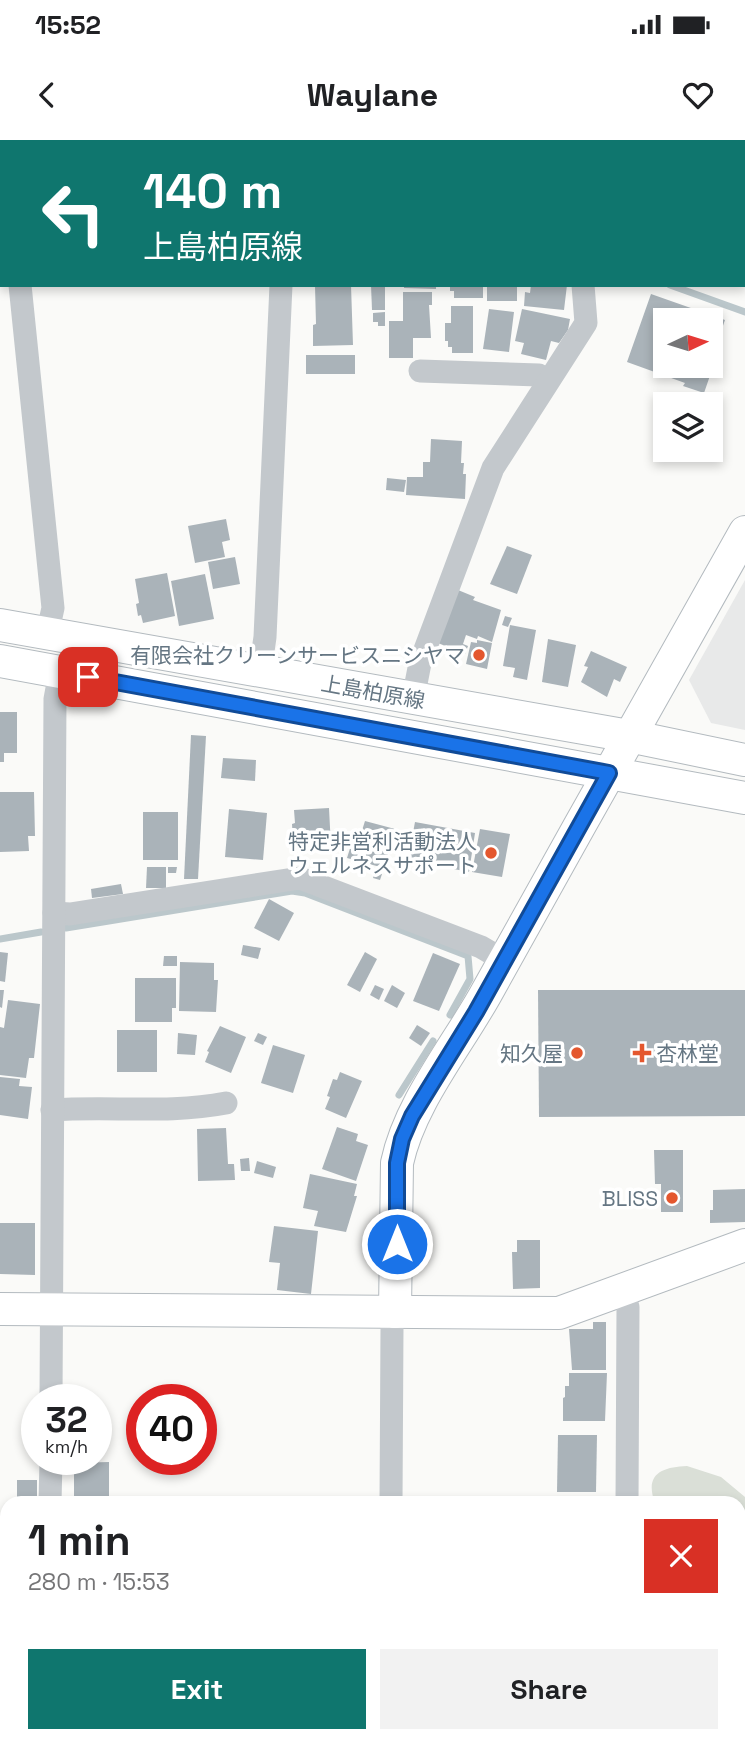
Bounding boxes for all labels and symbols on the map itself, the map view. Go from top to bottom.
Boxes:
north arrow [653,308,723,378]
place label: 有限会社クリーンサービスニシヤマ [130,642,465,669]
pin [58,647,118,707]
marker: 有限会社クリーンサービスニシヤマ [471,647,487,663]
street label: 上島柏原線 [319,670,427,714]
place label: 特定非営利活動法人 ウェルネスサポート [288,828,477,879]
marker: 特定非営利活動法人 ウェルネスサポート [483,845,499,861]
place label: 知久屋 [500,1040,563,1067]
place label: 杏林堂 [656,1040,719,1067]
marker: 知久屋 [569,1045,585,1061]
marker: 杏林堂 [634,1045,650,1061]
place label: BLISS [602,1185,658,1212]
marker: BLISS [664,1190,680,1206]
position arrow [360,1207,434,1281]
speed limit sign: 40 [126,1384,217,1475]

